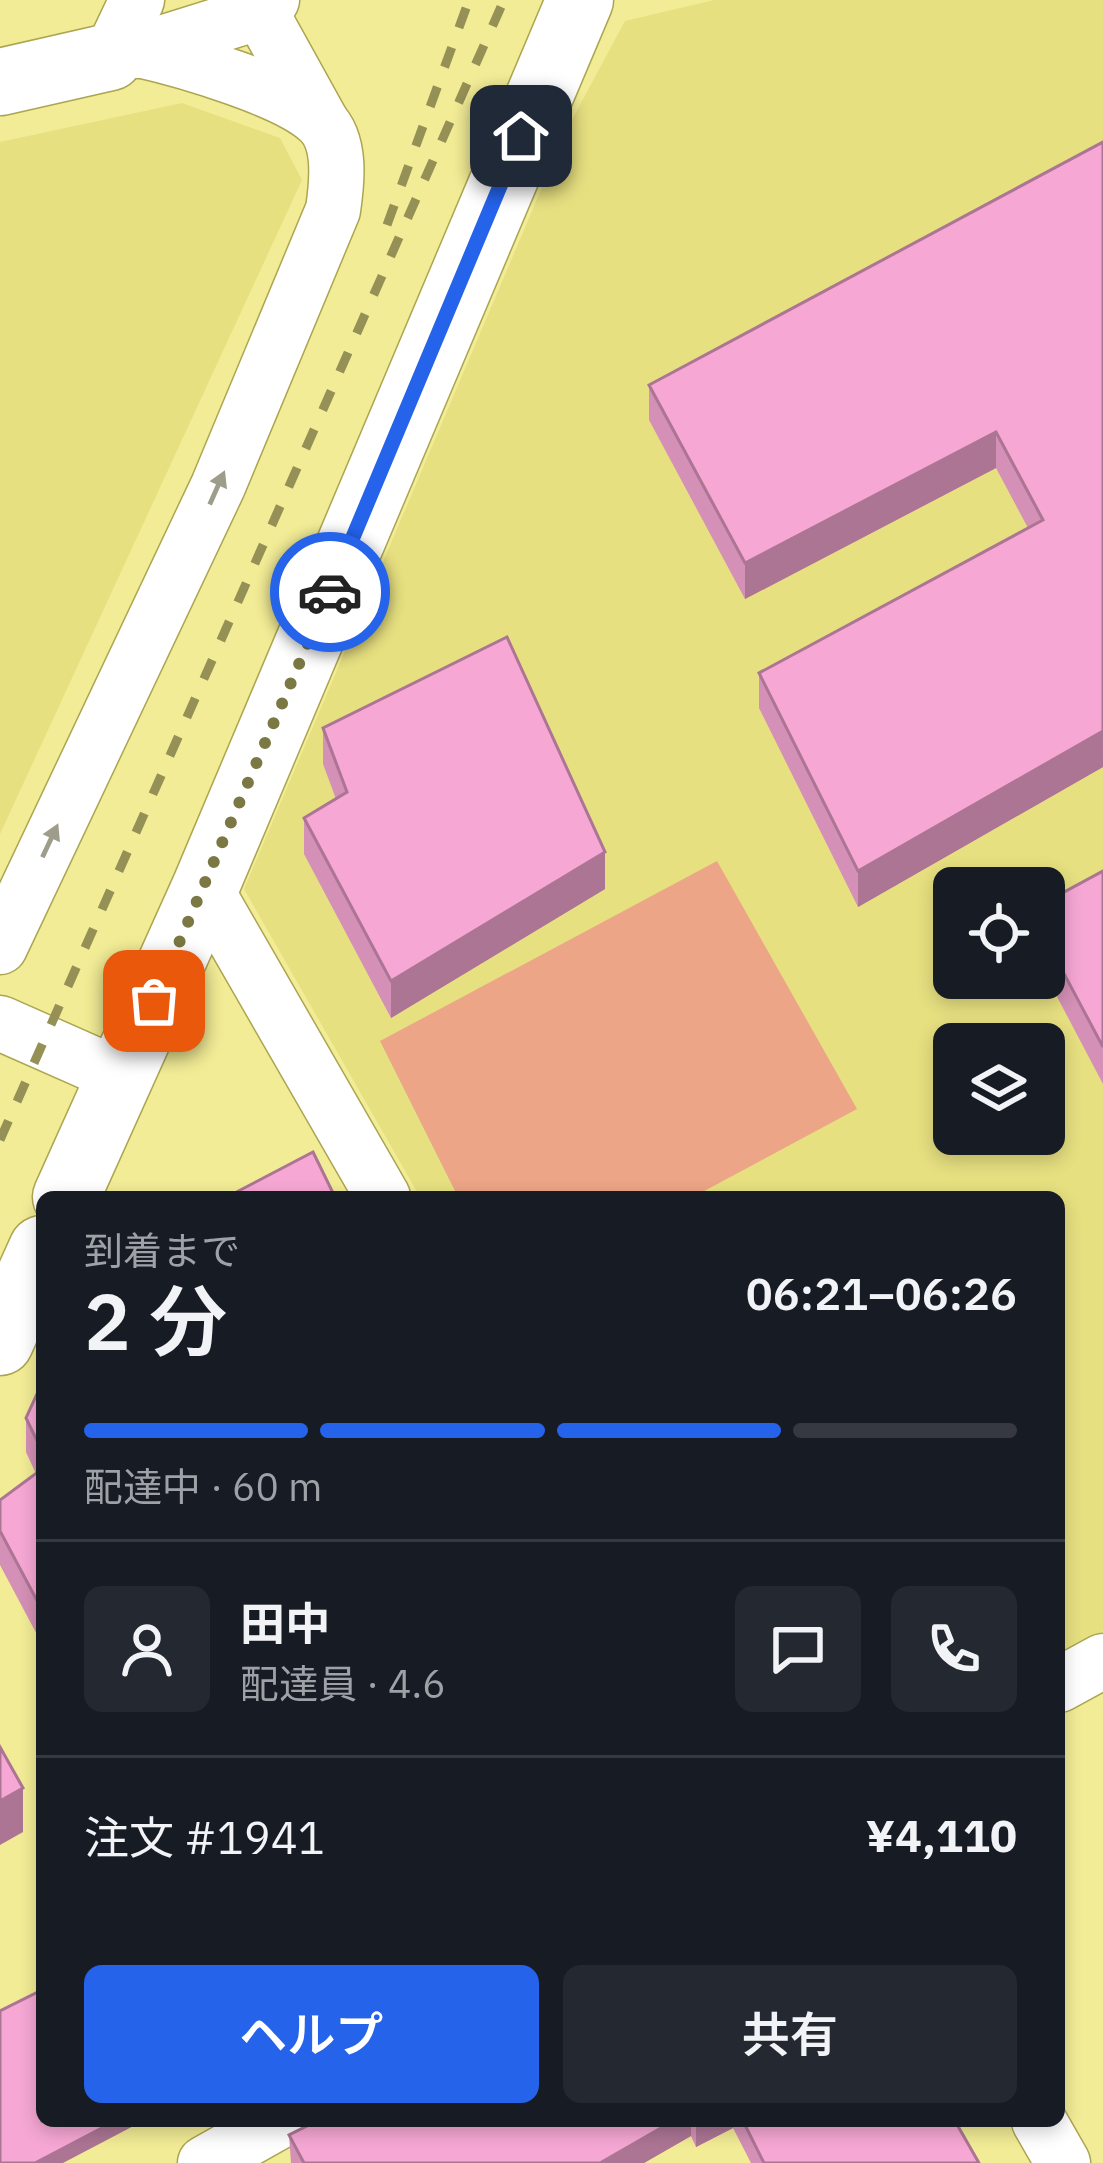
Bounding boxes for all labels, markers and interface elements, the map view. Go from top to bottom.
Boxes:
pin [470,85,572,187]
icon: home [488,103,554,169]
one-way arrow [207,471,227,506]
courier [270,532,390,652]
icon: car [297,559,363,625]
one-way arrow [40,823,60,858]
map controls [933,867,1065,1155]
button: locate [933,867,1065,999]
pin [103,950,205,1052]
icon: bag [121,968,187,1034]
button: layers [933,1023,1065,1155]
text: 到着まで [84,1225,240,1276]
text: 06:21–06:26 [746,1264,1017,1322]
text: 2 分 [84,1270,227,1371]
text: 配達中 · 60 m [84,1461,322,1512]
button: person [84,1586,210,1712]
button: chat [735,1586,861,1712]
button: phone [891,1586,1017,1712]
text: 田中 [240,1594,330,1652]
text: 配達員 · 4.6 [240,1658,446,1709]
text: ¥4,110 [866,1806,1017,1864]
text: 注文 #1941 [84,1808,325,1866]
button: ヘルプ [84,1965,539,2103]
button: 共有 [563,1965,1017,2103]

